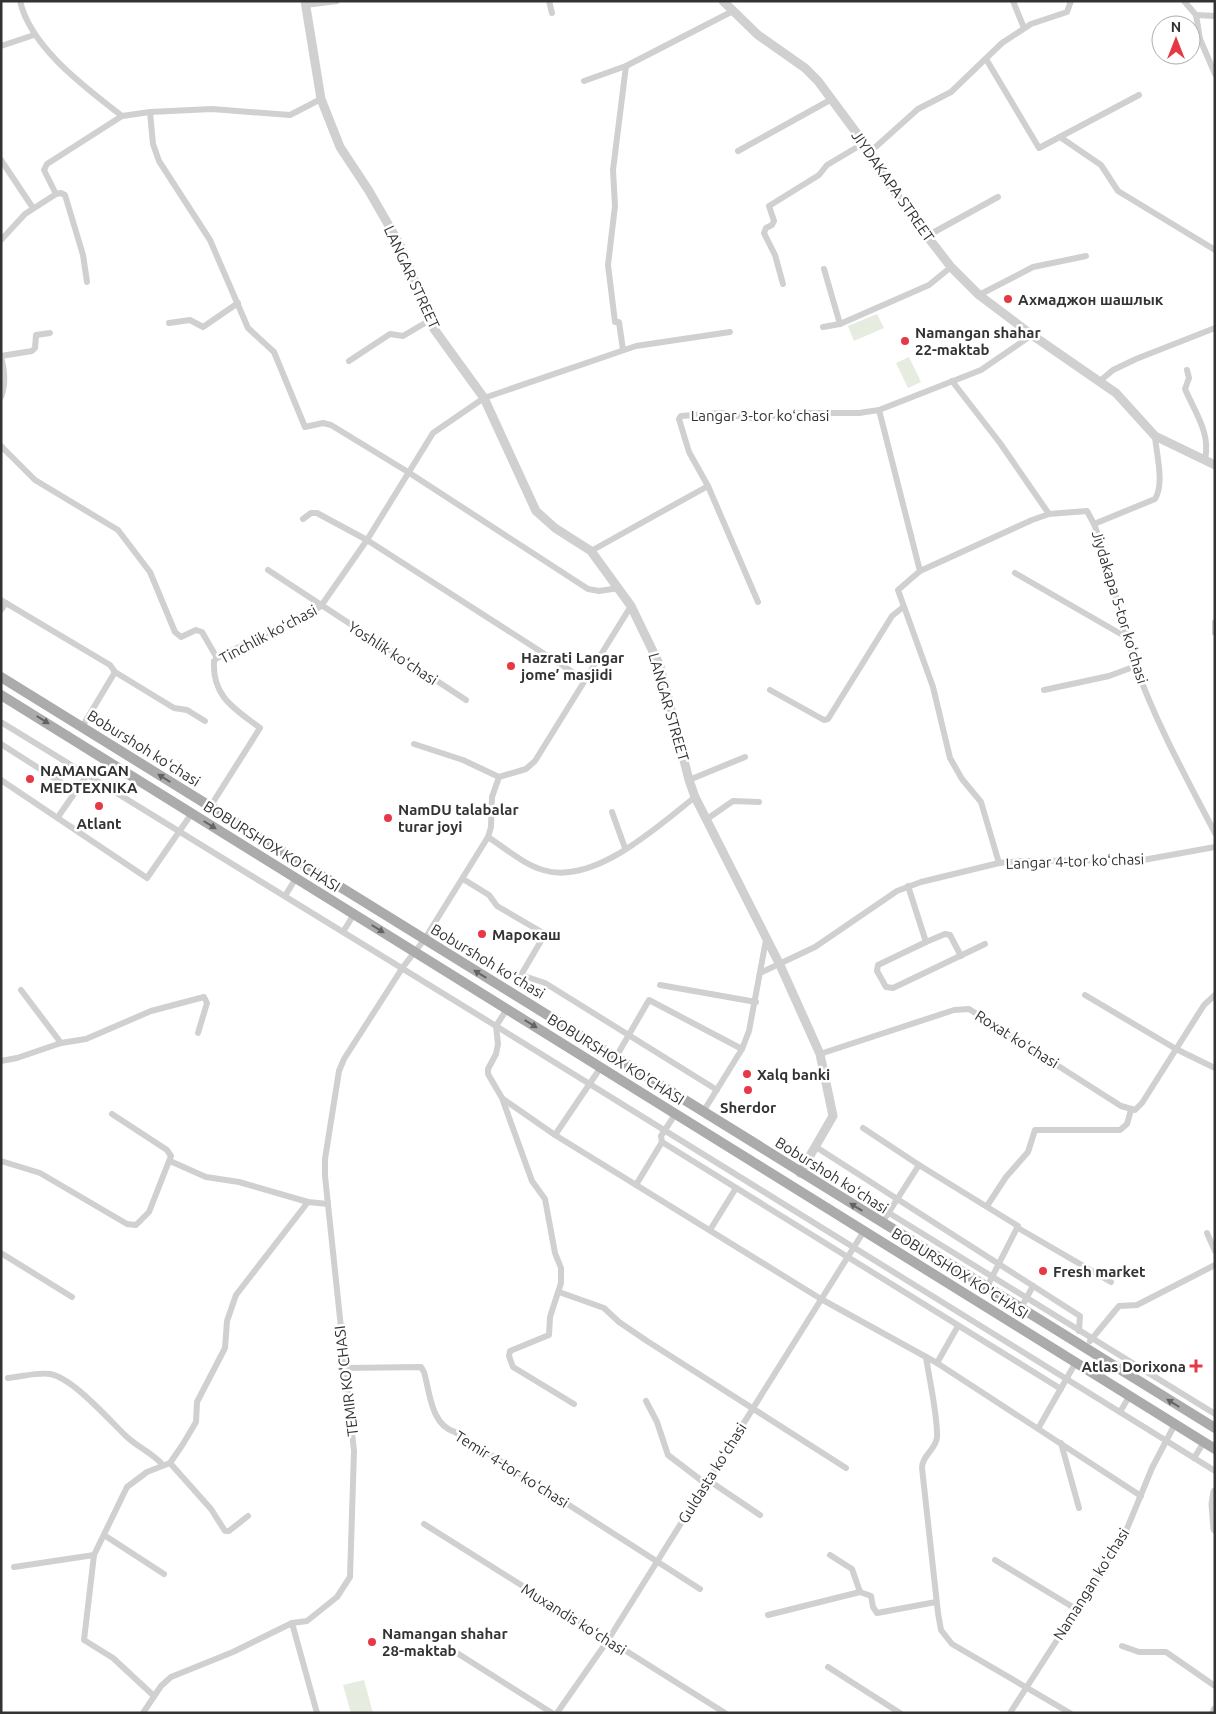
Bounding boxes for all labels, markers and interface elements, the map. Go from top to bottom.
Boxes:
north arrow [1151,15,1201,65]
text: N [1171,19,1181,35]
street label: JIYDAKAPA STREET [848,127,938,245]
street label: LANGAR STREET [381,223,444,332]
place label: Ахмаджон шашлык [1018,291,1164,308]
marker: Ахмаджон шашлык [1002,293,1014,305]
place label: Namangan shahar 22-maktab [915,324,1041,358]
marker: Namangan shahar 22-maktab [899,335,911,347]
street label: Langar 3-tor koʻchasi [691,407,829,424]
street label: Jiydakapa 5-tor koʻchasi [1089,528,1151,686]
street label: Tinchlik koʻchasi [216,601,320,667]
street label: Yoshlik koʻchasi [345,618,441,688]
place label: Hazrati Langar jome’ masjidi [519,649,625,683]
street label: LANGAR STREET [645,651,693,764]
marker: Hazrati Langar jome’ masjidi [505,660,517,672]
street label: Boburshoh koʻchasi [84,706,204,790]
one-way arrow [36,716,49,725]
place label: NAMANGAN MEDTEXNIKA [40,762,138,796]
marker: NAMANGAN MEDTEXNIKA [24,773,36,785]
one-way arrow [157,773,170,783]
street label: BOBURSHOX KO'CHASI [201,797,343,895]
marker: Atlant [93,800,105,812]
place label: NamDU talabalar turar joyi [398,801,520,835]
marker: NamDU talabalar turar joyi [382,812,394,824]
place label: Atlant [76,815,122,832]
one-way arrow [204,820,217,829]
street label: Langar 4-tor koʻchasi [1005,850,1145,872]
street label: Boburshoh koʻchasi [428,920,548,1002]
one-way arrow [371,925,385,934]
place label: Марокаш [492,926,561,943]
marker: Марокаш [476,928,488,940]
one-way arrow [474,969,487,979]
street label: Roxat koʻchasi [972,1007,1062,1071]
street label: BOBURSHOX KO'CHASI [545,1010,687,1108]
one-way arrow [525,1019,538,1029]
place label: Xalq banki [757,1066,830,1083]
marker: Xalq banki [741,1068,753,1080]
marker: Sherdor [742,1084,754,1096]
place label: Sherdor [720,1099,777,1116]
street label: Boburshoh koʻchasi [772,1133,892,1217]
one-way arrow [850,1203,863,1212]
street label: BOBURSHOX KO'CHASI [889,1224,1031,1322]
place label: Fresh market [1053,1263,1146,1280]
marker: Fresh market [1037,1265,1049,1277]
street label: TEMIR KO'CHASI [331,1325,361,1437]
place label: Atlas Dorixona [1081,1358,1186,1375]
marker: Atlas Dorixona [1190,1360,1202,1372]
one-way arrow [1167,1398,1180,1407]
street label: Guldasta koʻchasi [674,1420,750,1526]
street label: Temir 4-tor koʻchasi [452,1427,572,1511]
street label: Namangan koʻchasi [1050,1525,1132,1643]
street label: Muxandis koʻchasi [518,1580,630,1658]
place label: Namangan shahar 28-maktab [382,1625,508,1659]
marker: Namangan shahar 28-maktab [366,1636,378,1648]

